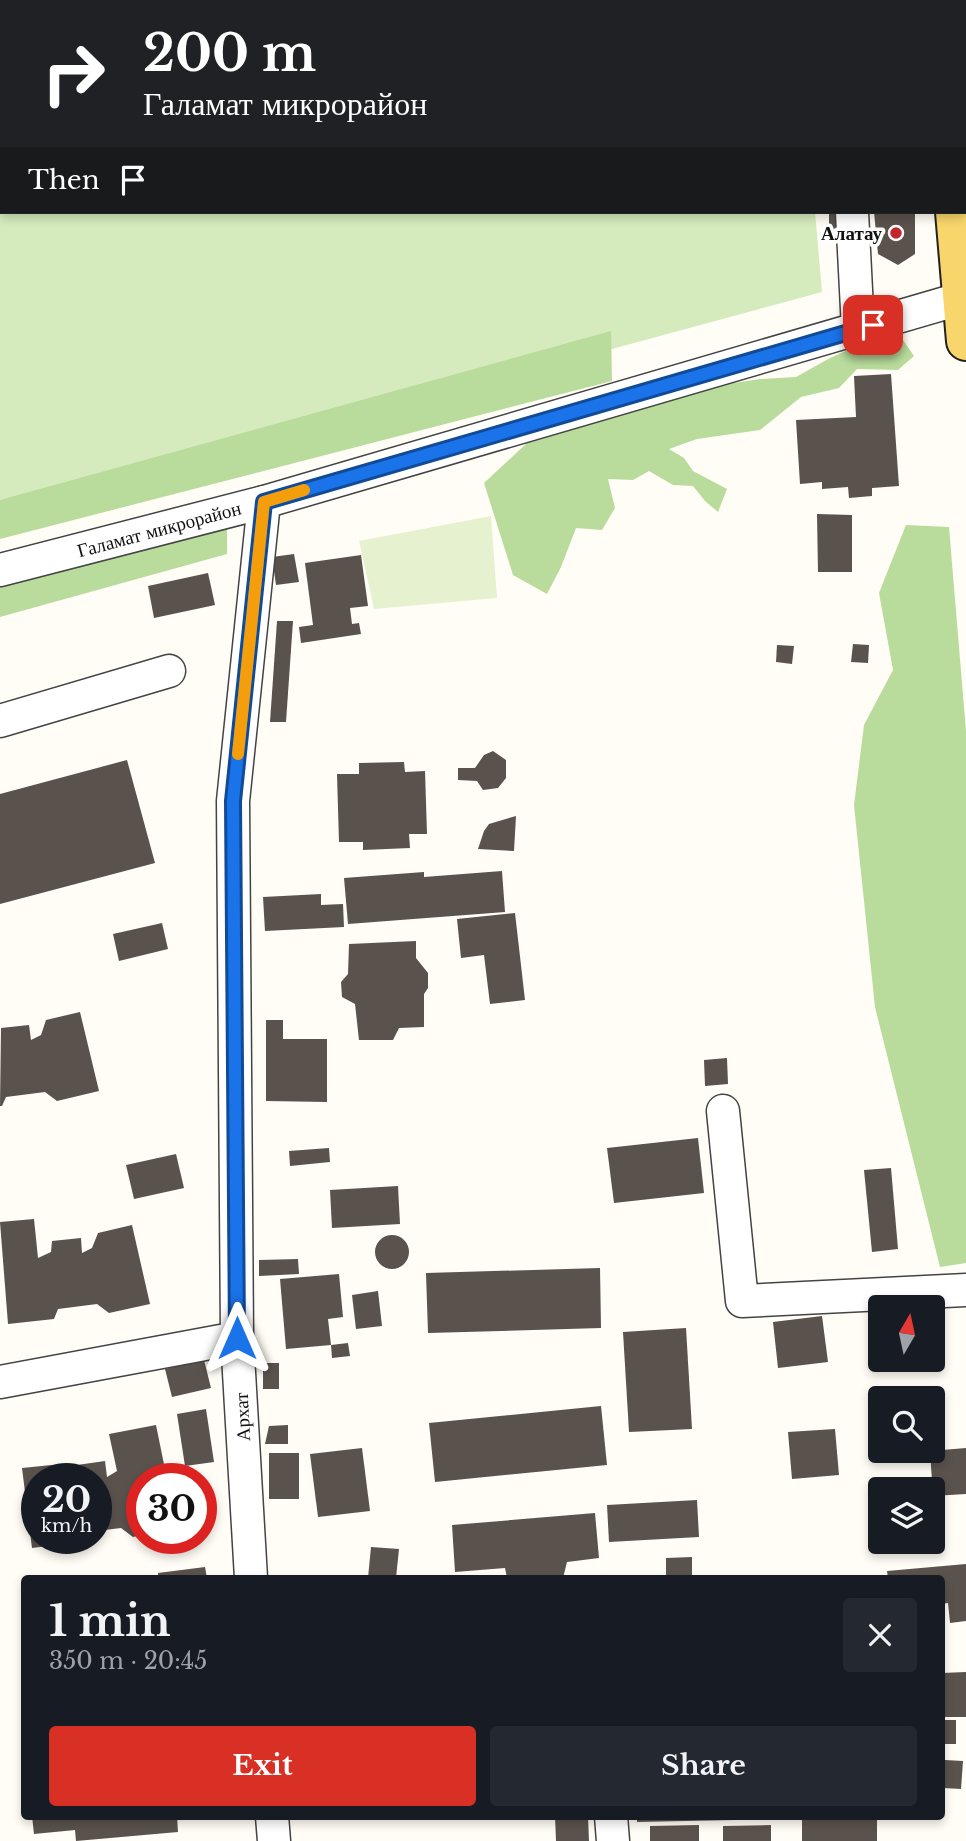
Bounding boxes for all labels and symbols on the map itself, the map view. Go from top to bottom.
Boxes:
place label: Алатау [821,222,882,245]
marker: Алатау [888,225,904,241]
pin [843,295,903,355]
street label: Галамат микрорайон [75,497,244,562]
north arrow [868,1295,945,1372]
position arrow [200,1301,274,1375]
street label: Архат [230,1391,255,1442]
speed limit sign: 30 [126,1463,217,1554]

